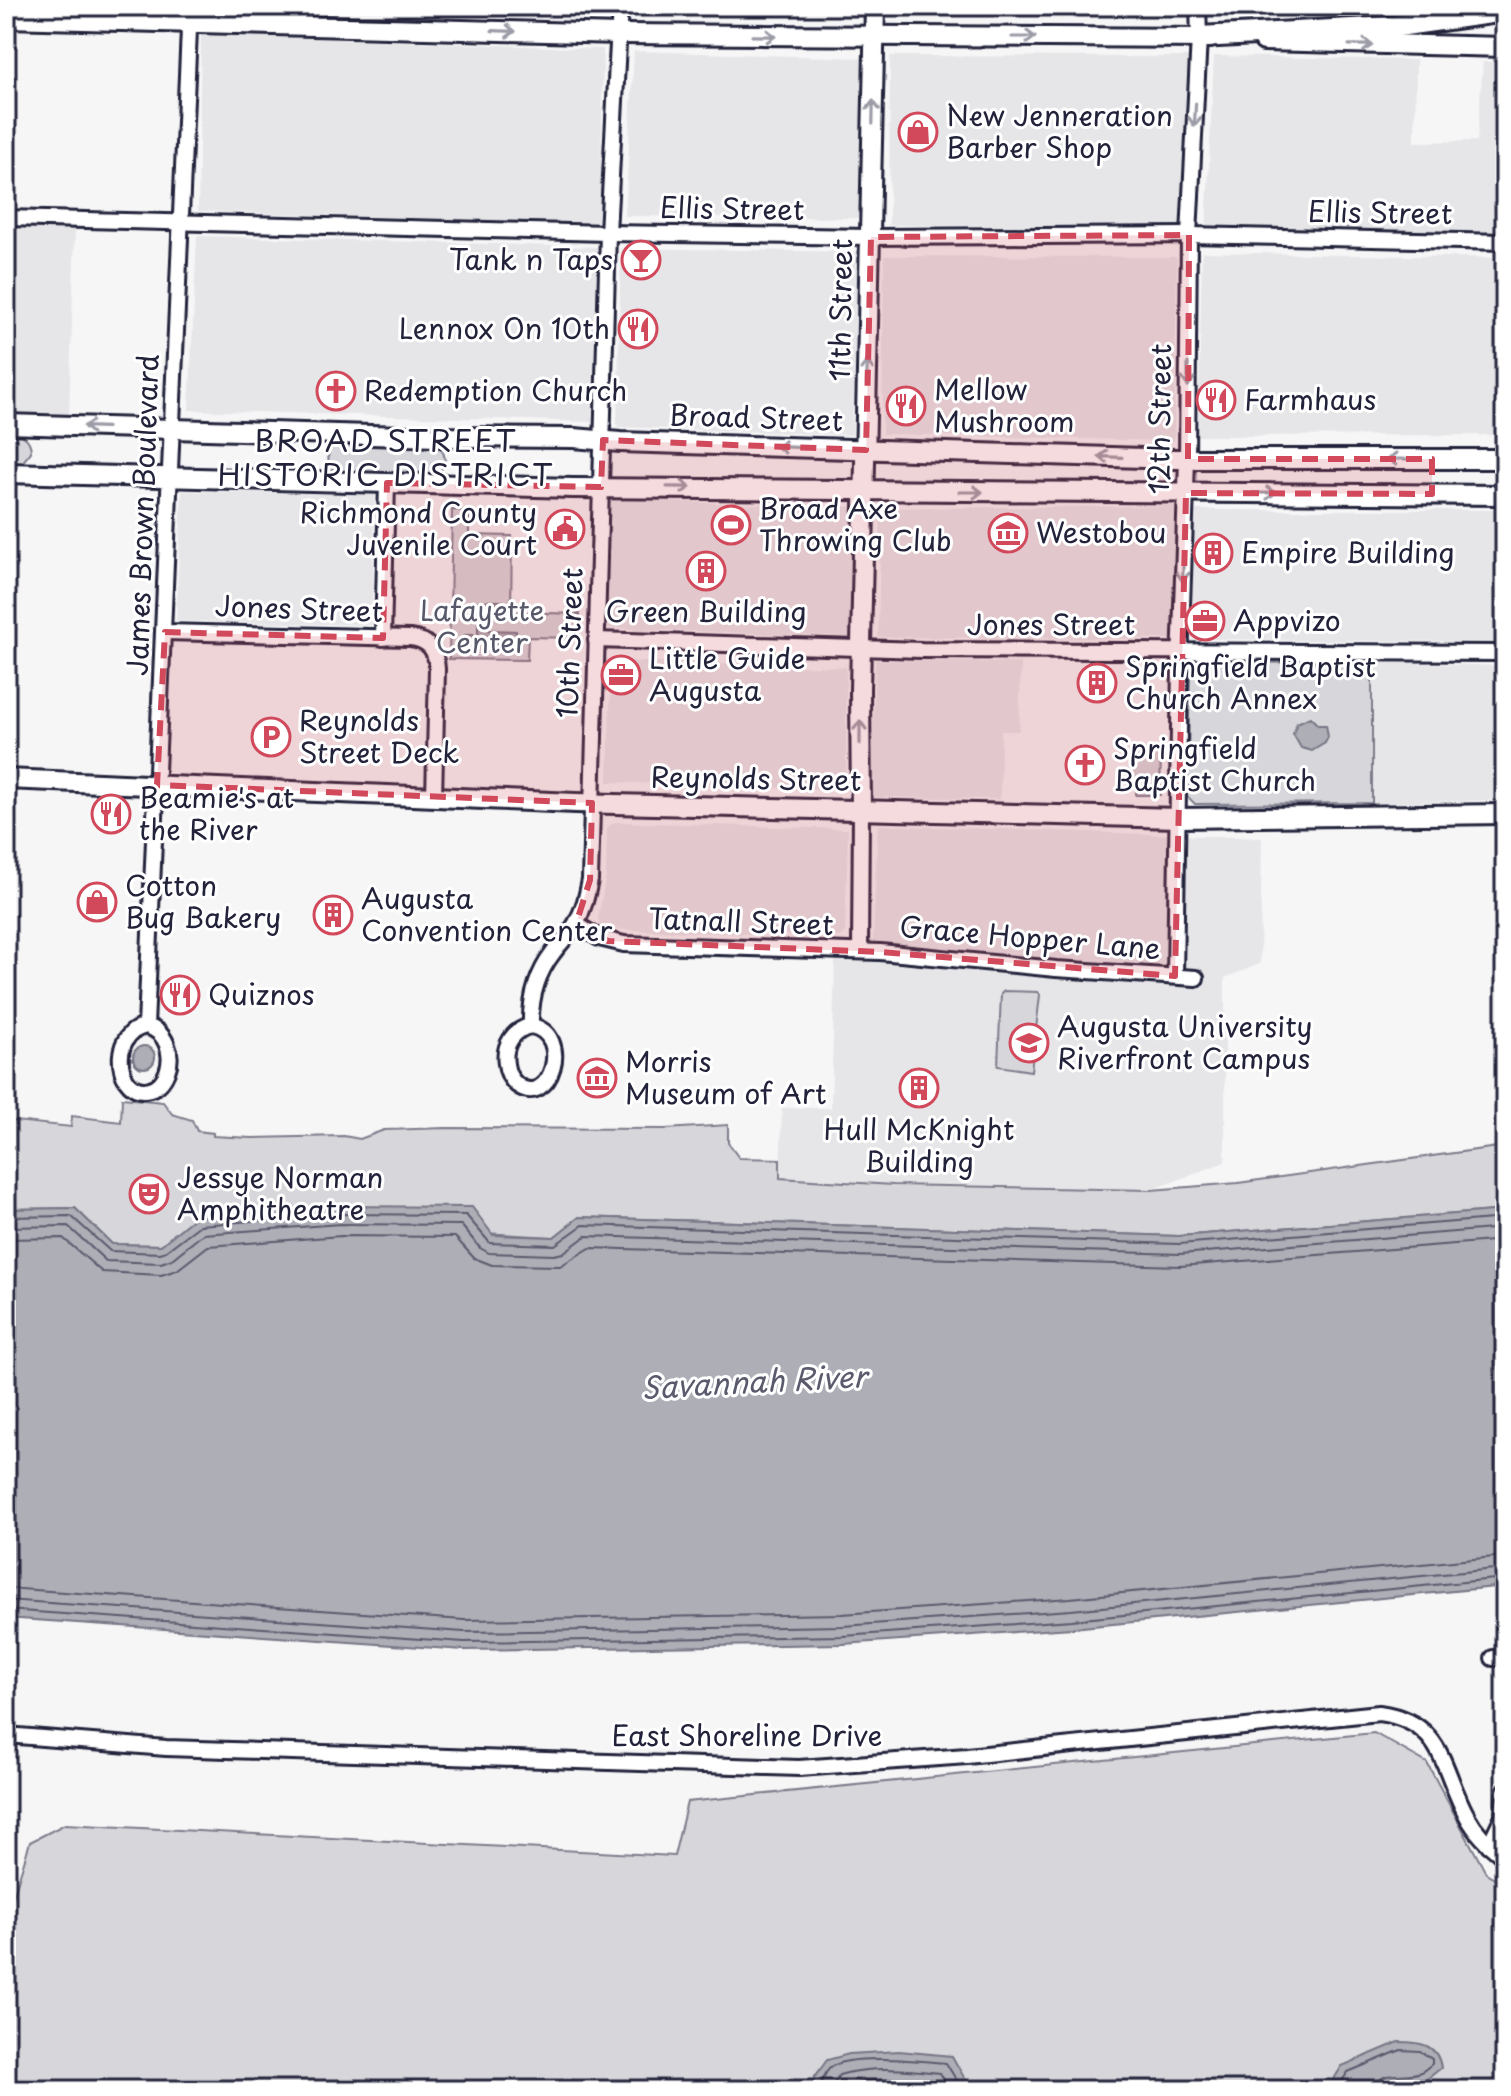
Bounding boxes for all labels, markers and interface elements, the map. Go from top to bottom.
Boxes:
one-way arrow [490,24,517,39]
one-way arrow [750,28,777,44]
one-way arrow [1010,29,1037,45]
one-way arrow [1347,37,1374,52]
place label: New Jenneration Barber Shop [946,93,1173,168]
one-way arrow [865,99,881,126]
one-way arrow [1187,101,1202,128]
shop icon: New Jenneration Barber Shop [897,111,939,153]
street label: Ellis Street [659,185,805,230]
street label: Ellis Street [1307,189,1453,234]
place label: Tank n Taps [449,237,613,280]
street label: 11th Street [817,238,862,382]
bar icon: Tank n Taps [620,239,662,281]
place label: Lennox On 10th [399,306,610,349]
restaurant icon: Lennox On 10th [617,308,659,350]
street label: 12th Street [1136,343,1181,495]
street label: James Brown Boulevard [114,353,169,677]
one-way arrow [860,359,875,386]
one-way arrow [1180,361,1196,388]
place label: Mellow Mushroom [934,367,1075,442]
place label: Redemption Church [364,368,627,411]
church icon: Redemption Church [315,370,357,412]
place label: Farmhaus [1244,377,1376,420]
restaurant icon: Farmhaus [1195,379,1237,421]
restaurant icon: Mellow Mushroom [885,385,927,427]
street label: Broad Street [668,392,844,441]
district label: BROAD STREET HISTORIC DISTRICT [218,417,554,496]
one-way arrow [82,419,109,434]
one-way arrow [775,440,802,455]
one-way arrow [1097,449,1123,464]
one-way arrow [1386,451,1413,467]
one-way arrow [665,479,692,495]
one-way arrow [957,484,984,500]
one-way arrow [1250,485,1277,501]
place label: Broad Axe Throwing Club [759,486,951,561]
place label: Richmond County Juvenile Court [300,490,537,565]
sports icon: Broad Axe Throwing Club [710,504,752,546]
public building icon: Richmond County Juvenile Court [544,508,586,550]
place label: Westobou [1036,510,1166,553]
museum icon: Westobou [987,512,1029,554]
place label: Empire Building [1241,530,1455,573]
building icon: Empire Building [1192,532,1234,574]
building icon: Green Building [685,550,727,592]
one-way arrow [1175,556,1190,583]
street label: 10th Street [544,567,593,719]
street label: Jones Street [214,583,384,632]
park label: Lafayette Center [420,588,544,663]
place label: Green Building [605,589,807,632]
place label: Appvizo [1233,598,1341,641]
office icon: Appvizo [1184,600,1226,642]
street label: Jones Street [967,602,1135,645]
place label: Little Guide Augusta [649,636,805,711]
place label: Springfield Baptist Church Annex [1125,644,1376,719]
office icon: Little Guide Augusta [600,654,642,696]
building icon: Springfield Baptist Church Annex [1076,662,1118,704]
place label: Reynolds Street Deck [299,698,459,773]
parking icon: Reynolds Street Deck [250,716,292,758]
one-way arrow [852,719,868,746]
place label: Springfield Baptist Church [1113,726,1316,801]
church icon: Springfield Baptist Church [1064,744,1106,786]
street label: Reynolds Street [650,754,862,801]
place label: Beamie's at the River [139,775,294,850]
restaurant icon: Beamie's at the River [90,793,132,835]
place label: Cotton Bug Bakery [125,863,281,938]
place label: Augusta Convention Center [361,876,612,951]
shop icon: Cotton Bug Bakery [76,881,118,923]
building icon: Augusta Convention Center [312,894,354,936]
street label: Tatnall Street [648,896,834,945]
street label: Grace Hopper Lane [898,904,1163,969]
place label: Quiznos [208,972,315,1015]
restaurant icon: Quiznos [159,974,201,1016]
place label: Augusta University Riverfront Campus [1057,1004,1313,1079]
school or university icon: Augusta University Riverfront Campus [1008,1022,1050,1064]
place label: Morris Museum of Art [625,1039,827,1114]
museum icon: Morris Museum of Art [576,1057,618,1099]
building icon: Hull McKnight Building [898,1067,940,1109]
place label: Hull McKnight Building [824,1107,1014,1182]
place label: Jessye Norman Amphitheatre [177,1155,383,1230]
theatre icon: Jessye Norman Amphitheatre [128,1173,170,1215]
water label: Savannah River [640,1352,872,1409]
street label: East Shoreline Drive [612,1713,882,1756]

